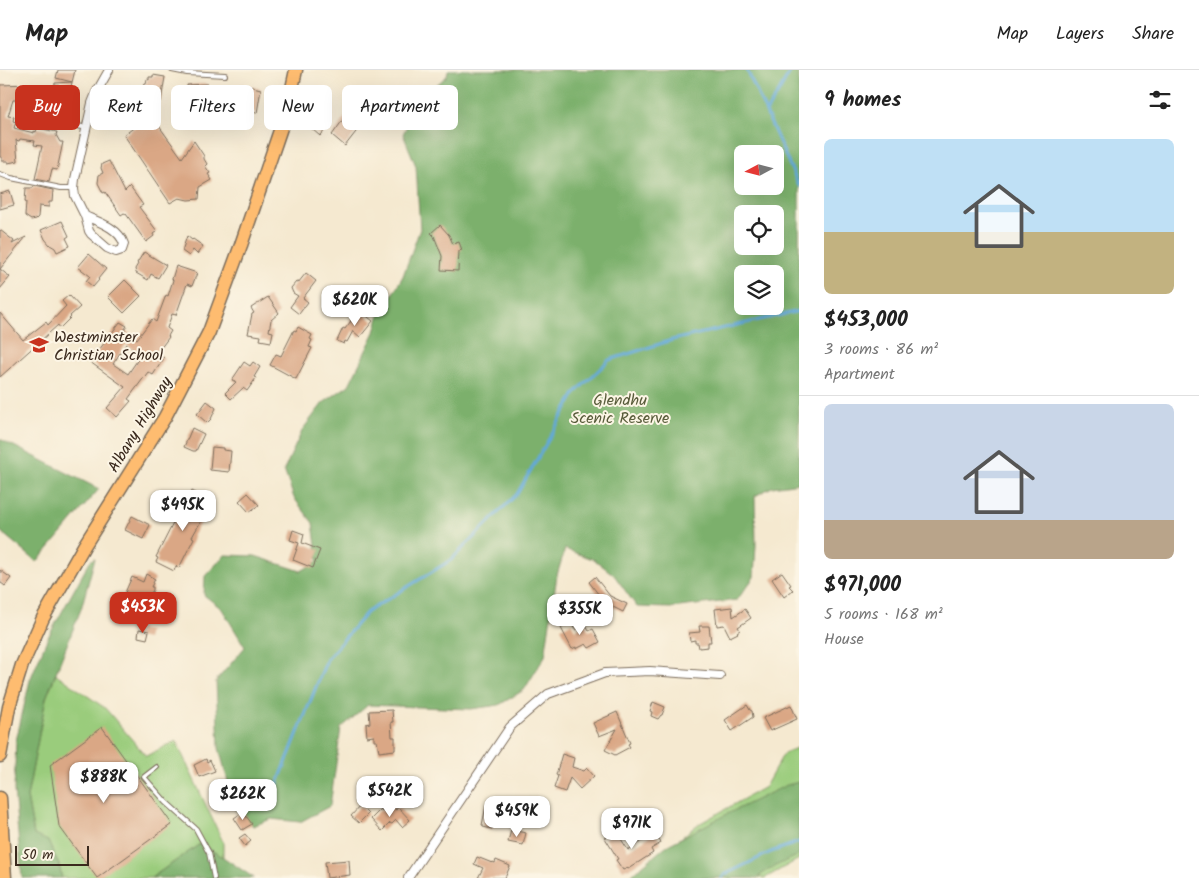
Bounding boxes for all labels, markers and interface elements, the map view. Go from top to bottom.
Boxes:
text: Map [25,15,68,54]
text: Map [997,20,1028,49]
text: Layers [1056,20,1104,49]
text: Share [1132,20,1174,49]
text: 9 homes [824,84,901,117]
chip: Buy [15,85,80,130]
chip: Rent [90,85,161,130]
chip: Filters [171,85,254,130]
chip: New [264,85,332,130]
chip: Apartment [342,85,458,130]
icon: filters [1146,86,1174,114]
north arrow [734,145,784,195]
map controls [734,145,784,315]
icon: home [954,171,1044,261]
button: locate [734,205,784,255]
button: layers [734,265,784,315]
pin: $620K [320,284,390,327]
text: $620K [332,288,378,313]
text: $453,000 [824,304,908,337]
place label: Westminster Christian School [54,325,163,368]
school or university icon: Westminster Christian School [28,334,50,356]
text: 3 rooms · 86 m² [824,337,938,362]
text: Apartment [824,362,895,387]
street label: Albany Highway [102,371,179,478]
park label: Glendhu Scenic Reserve [571,388,669,431]
icon: home [954,437,1044,527]
pin: $495K [148,490,218,532]
text: $495K [161,493,205,518]
text: $971,000 [824,569,901,602]
pin: $453K [108,592,178,634]
pin: $355K [545,594,615,636]
text: $453K [121,595,165,620]
text: $355K [558,597,602,622]
text: 5 rooms · 168 m² [824,602,943,627]
text: House [824,627,864,652]
pin: $888K [69,762,139,804]
text: $888K [80,765,128,790]
pin: $542K [355,776,425,818]
pin: $262K [208,778,278,821]
text: $542K [367,779,413,804]
text: $262K [220,782,266,807]
pin: $459K [482,796,552,838]
text: $459K [495,799,539,824]
pin: $971K [597,808,667,850]
text: $971K [612,811,652,836]
scale bar [15,843,89,866]
text: 50 m [22,844,53,866]

